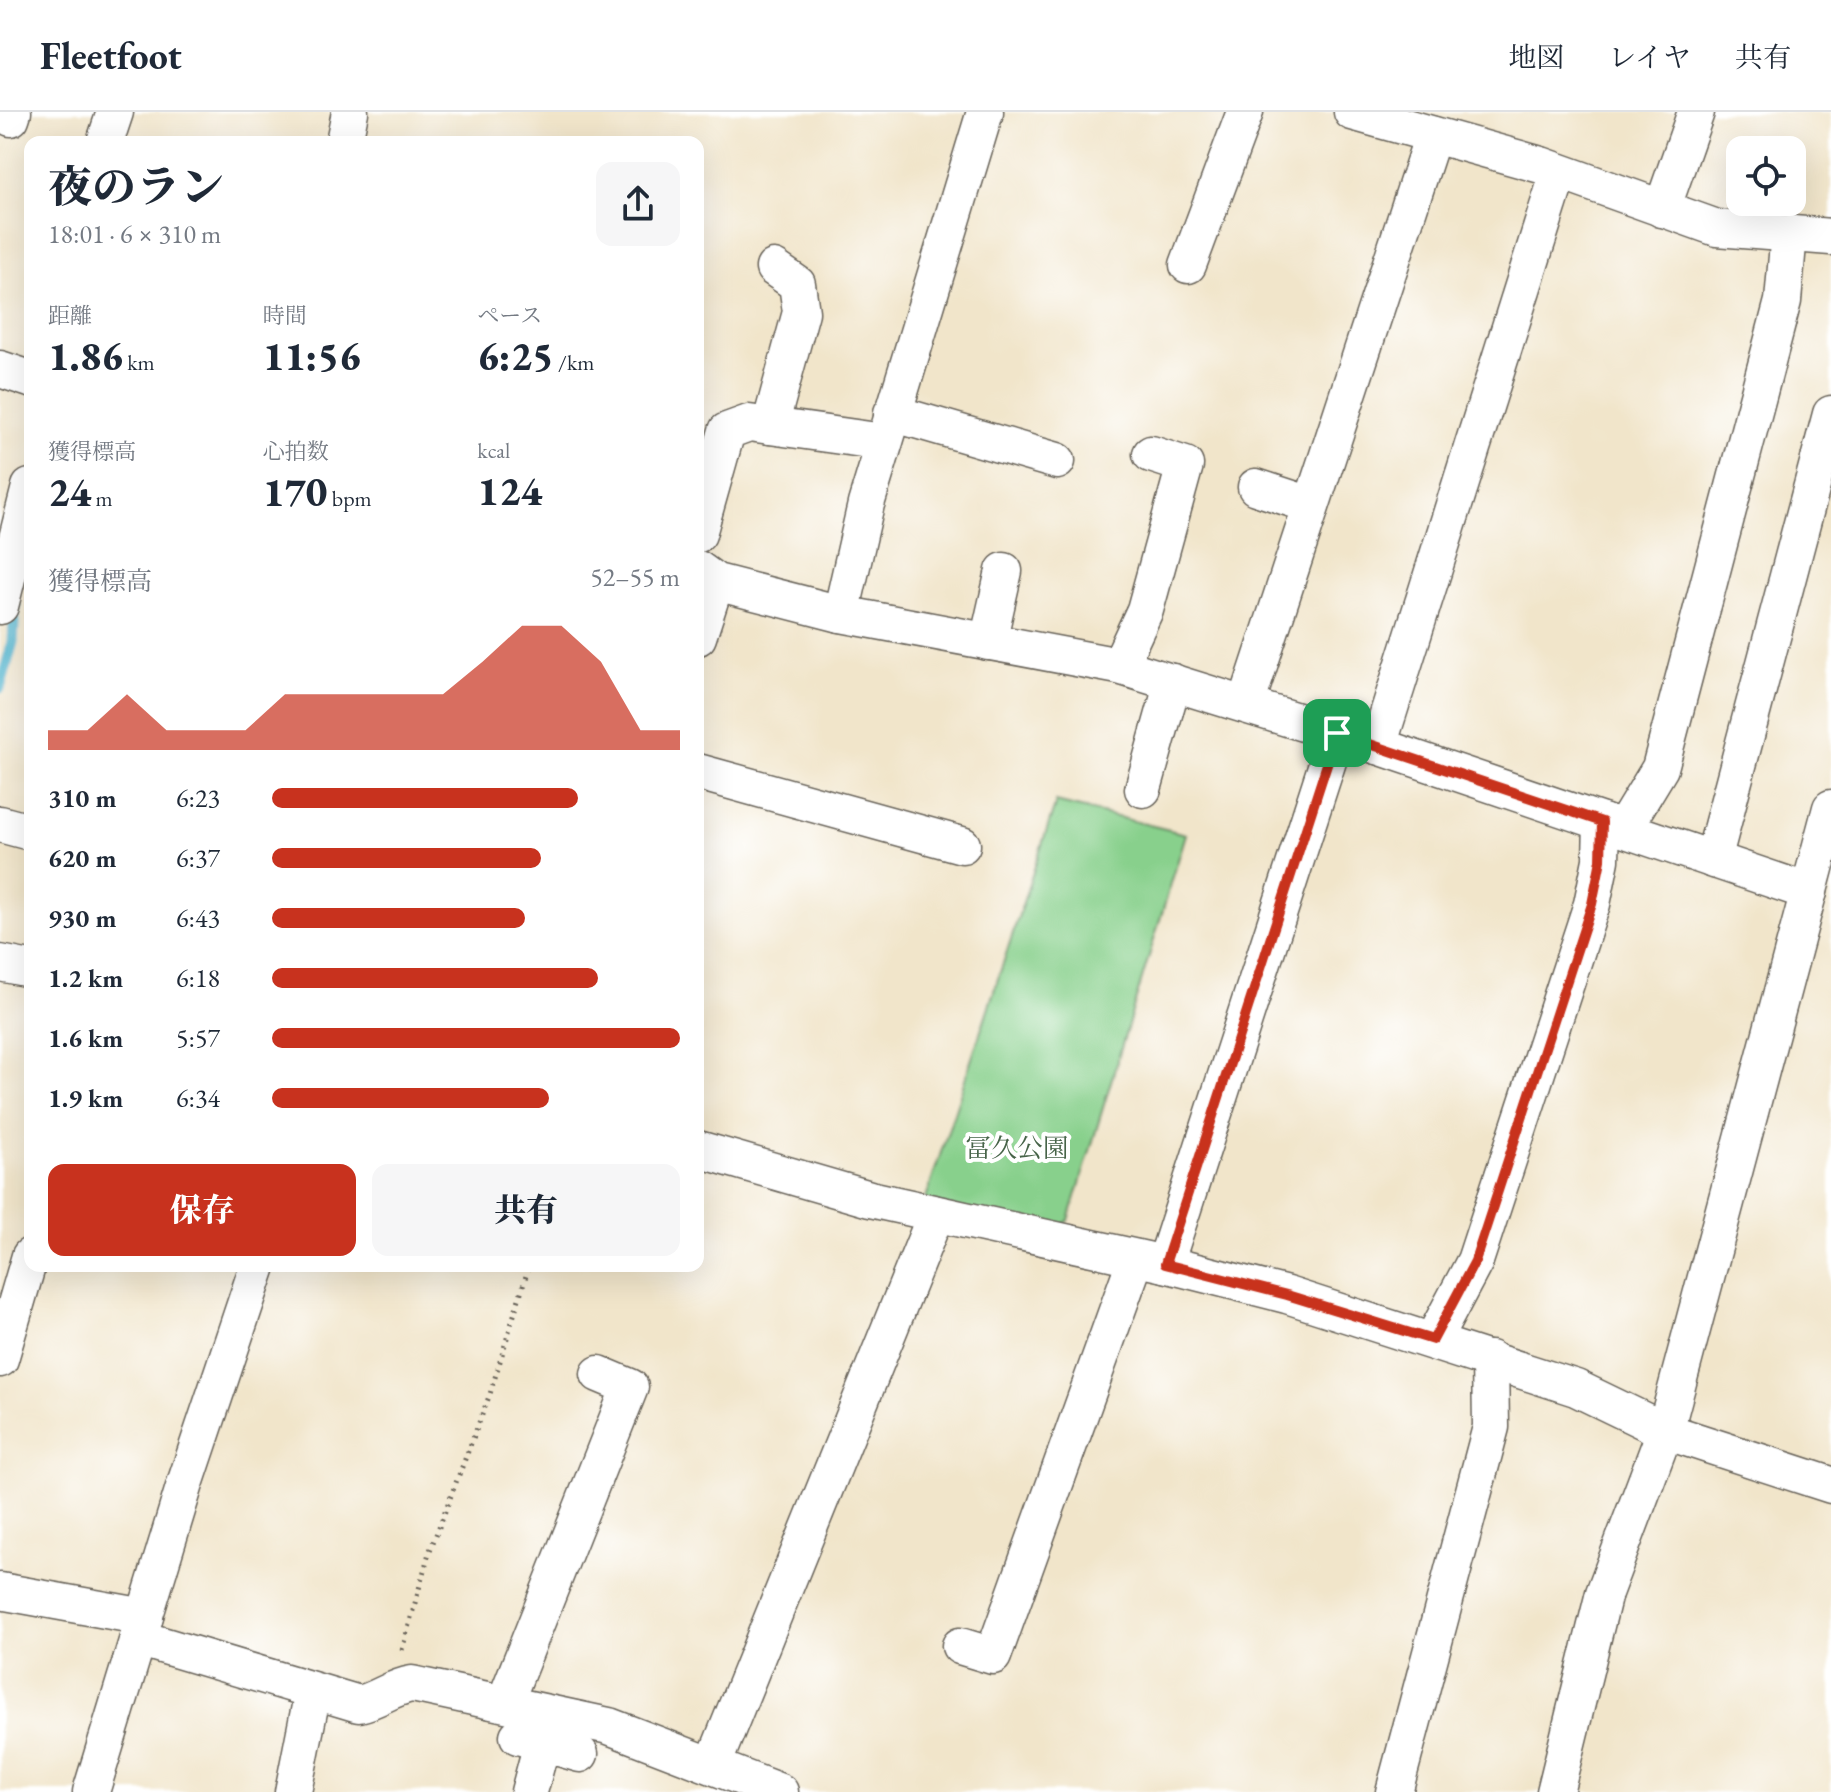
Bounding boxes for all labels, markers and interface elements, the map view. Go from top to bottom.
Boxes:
text: Fleetfoot [40,31,182,80]
text: 地図 [1508,39,1564,75]
text: レイヤ [1608,39,1691,75]
text: 共有 [1735,39,1791,75]
map controls [1726,136,1806,216]
button: locate [1726,136,1806,216]
text: 夜のラン [48,158,224,215]
button: share [596,162,680,246]
text: 18:01 · 6 × 310 m [48,217,221,251]
text: 距離 [48,301,92,330]
text: 時間 [263,301,307,330]
text: ペース [477,301,542,330]
text: 1.86 [48,330,123,382]
text: 11:56 [263,330,361,382]
text: 6:25 [477,330,554,382]
text: km [123,348,155,377]
text: /km [554,348,594,377]
text: kcal [477,436,510,465]
text: 獲得標高 [48,437,136,466]
text: 心拍数 [263,437,329,466]
text: 124 [477,465,542,517]
text: 24 [48,466,91,518]
text: 170 [263,466,327,518]
text: m [91,484,113,513]
text: bpm [327,484,372,513]
text: 52–55 m [590,560,680,594]
text: 獲得標高 [48,564,152,598]
pin [1303,699,1371,767]
icon: arrive [1315,711,1359,755]
text: 310 m [48,781,116,815]
text: 6:23 [176,781,220,815]
text: 620 m [48,841,116,875]
text: 6:37 [176,841,220,875]
text: 930 m [48,901,116,935]
text: 6:43 [176,901,220,935]
text: 1.2 km [48,961,123,995]
text: 6:18 [176,961,220,995]
text: 1.6 km [48,1021,123,1055]
text: 5:57 [176,1021,220,1055]
text: 1.9 km [48,1081,123,1115]
text: 6:34 [176,1081,220,1115]
park label: 冨久公園 [965,1131,1069,1165]
button: 保存 [48,1164,356,1256]
button: 共有 [372,1164,680,1256]

